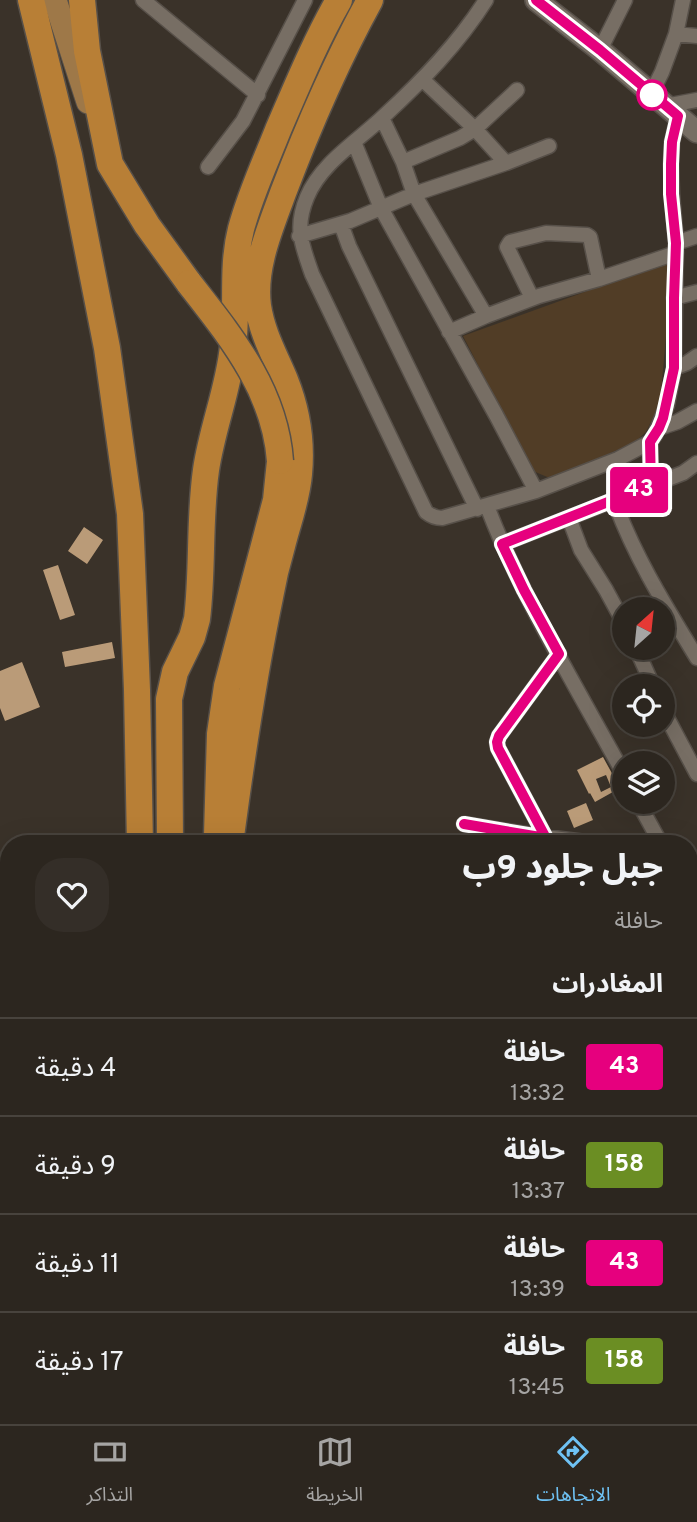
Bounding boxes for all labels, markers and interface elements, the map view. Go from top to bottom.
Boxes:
unlabelled marker [637,80,667,110]
line badge: 43 [608,467,670,513]
text: 43 [624,475,654,505]
north arrow [612,597,676,660]
map controls [612,597,675,814]
button: locate [612,674,675,737]
button: layers [612,751,675,814]
text: جبل جلود 9ب [462,849,663,891]
button: heart [35,858,109,932]
text: حافلة [614,908,663,937]
text: المغادرات [552,969,663,1002]
text: حافلة [504,1038,565,1071]
text: 43 [610,1052,639,1082]
text: 4 دقيقة [35,1053,117,1086]
text: 13:32 [510,1080,565,1109]
text: حافلة [504,1136,565,1169]
text: 158 [605,1150,644,1180]
text: 9 دقيقة [35,1151,116,1184]
text: 13:37 [512,1178,565,1207]
text: حافلة [504,1234,565,1267]
text: 43 [610,1248,639,1278]
text: 11 دقيقة [35,1249,120,1282]
text: 13:39 [510,1276,565,1305]
text: حافلة [504,1332,565,1365]
text: 158 [605,1346,644,1376]
text: 17 دقيقة [35,1347,124,1380]
text: 13:45 [509,1374,565,1403]
tab: التذاكر [87,1433,133,1515]
tab: الخريطة [306,1433,363,1515]
tab: الاتجاهات [536,1433,610,1515]

